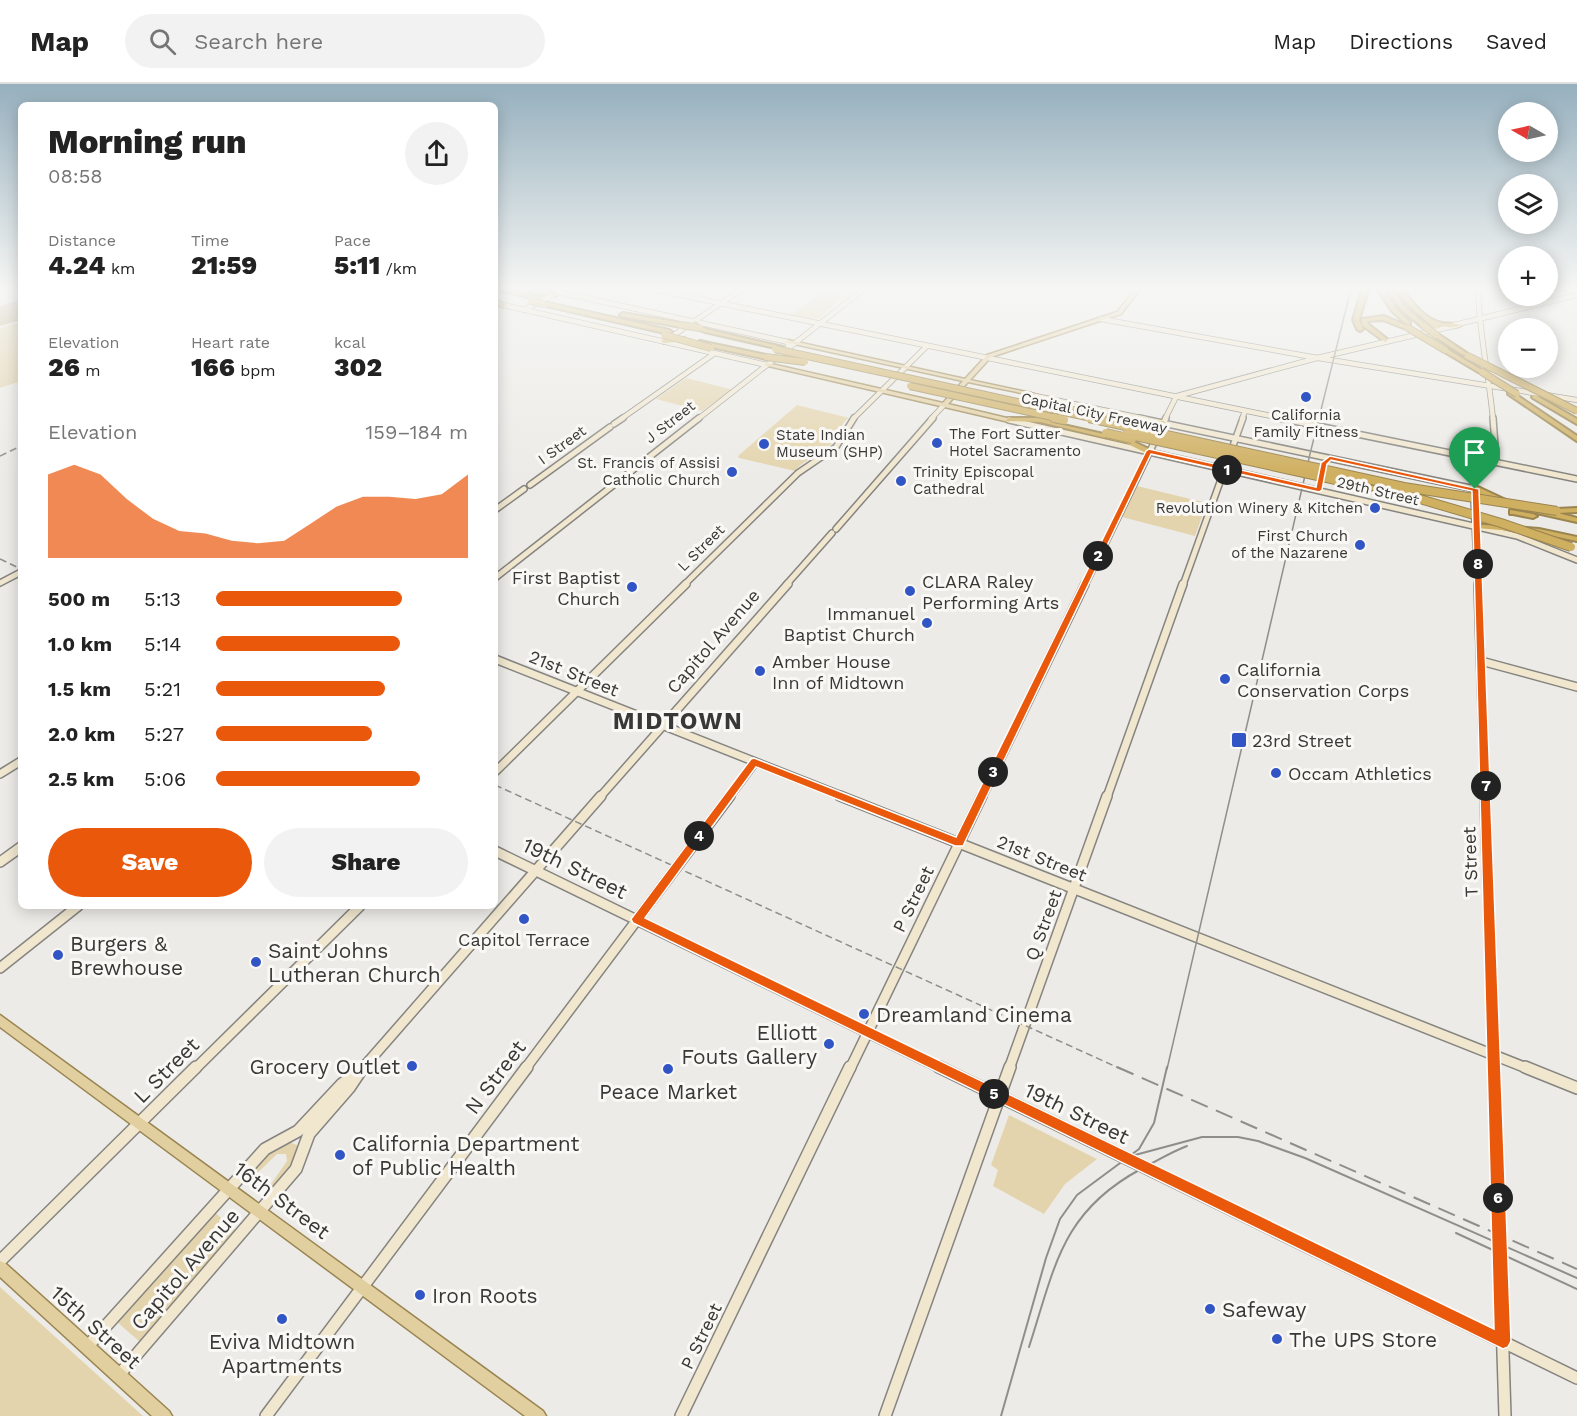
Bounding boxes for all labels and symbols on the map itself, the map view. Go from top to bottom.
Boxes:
north arrow [1498,102,1558,162]
street label: Capital City Freeway [1019,389,1169,437]
marker: California Family Fitness [1299,390,1313,404]
street label: J Street [641,396,699,447]
place label: California Family Fitness [1253,406,1359,441]
street label: I Street [535,421,590,468]
place label: The Fort Sutter Hotel Sacramento [949,425,1081,460]
place label: State Indian Museum (SHP) [776,426,883,461]
pin [1449,427,1500,489]
marker: The Fort Sutter Hotel Sacramento [930,436,944,450]
marker: State Indian Museum (SHP) [757,437,771,451]
place label: St. Francis of Assisi Catholic Church [577,454,720,489]
pin: 1 [1212,455,1242,485]
place label: Trinity Episcopal Cathedral [913,463,1034,498]
marker: St. Francis of Assisi Catholic Church [725,465,739,479]
street label: 29th Street [1335,473,1422,509]
marker: Trinity Episcopal Cathedral [894,474,908,488]
place label: Revolution Winery & Kitchen [1156,499,1363,517]
marker: Revolution Winery & Kitchen [1368,501,1382,515]
street label: L Street [674,520,729,575]
place label: First Church of the Nazarene [1231,527,1348,562]
marker: First Church of the Nazarene [1353,538,1367,552]
pin: 2 [1083,541,1113,571]
pin: 8 [1463,549,1493,579]
place label: First Baptist Church [512,567,620,609]
place label: CLARA Raley Performing Arts [922,571,1059,613]
marker: First Baptist Church [625,580,639,594]
marker: CLARA Raley Performing Arts [903,584,917,598]
street label: Capitol Avenue [662,585,764,697]
place label: Immanuel Baptist Church [784,603,915,645]
marker: Immanuel Baptist Church [920,616,934,630]
street label: 21st Street [526,645,622,701]
place label: Amber House Inn of Midtown [772,651,904,693]
place label: California Conservation Corps [1237,659,1409,701]
marker: Amber House Inn of Midtown [753,664,767,678]
marker: California Conservation Corps [1218,672,1232,686]
district label: MIDTOWN [613,707,743,735]
place label: 23rd Street [1252,730,1352,751]
marker: 23rd Street [1230,731,1248,749]
pin: 3 [978,757,1008,787]
place label: Occam Athletics [1288,763,1432,784]
marker: Occam Athletics [1269,766,1283,780]
pin: 7 [1471,771,1501,801]
pin: 4 [684,821,714,851]
street label: T Street [1458,826,1482,898]
street label: 21st Street [994,830,1090,886]
street label: 19th Street [519,832,632,904]
street label: P Street [888,862,938,935]
street label: Q Street [1021,886,1066,963]
marker: Capitol Terrace [517,912,531,926]
place label: Capitol Terrace [458,929,590,950]
place label: Burgers & Brewhouse [70,931,183,980]
place label: Saint Johns Lutheran Church [268,938,441,987]
marker: Burgers & Brewhouse [51,948,65,962]
marker: Saint Johns Lutheran Church [249,955,263,969]
place label: Dreamland Cinema [876,1002,1072,1027]
marker: Dreamland Cinema [857,1007,871,1021]
place label: Elliott Fouts Gallery [681,1020,817,1069]
street label: L Street [128,1032,204,1108]
street label: N Street [459,1035,531,1119]
marker: Elliott Fouts Gallery [822,1037,836,1051]
place label: Grocery Outlet [250,1054,400,1079]
marker: Grocery Outlet [405,1059,419,1073]
marker: Peace Market [661,1062,675,1076]
street label: 19th Street [1021,1077,1134,1149]
place label: Peace Market [599,1079,737,1104]
pin: 5 [979,1079,1009,1109]
place label: California Department of Public Health [352,1131,580,1180]
marker: California Department of Public Health [333,1148,347,1162]
street label: 16th Street [229,1156,335,1244]
pin: 6 [1483,1183,1513,1213]
street label: Capitol Avenue [125,1203,245,1335]
street label: 15th Street [46,1280,146,1374]
place label: Iron Roots [432,1283,538,1308]
marker: Iron Roots [413,1288,427,1302]
place label: Safeway [1222,1297,1306,1322]
street label: P Street [676,1299,726,1372]
marker: Safeway [1203,1302,1217,1316]
marker: Eviva Midtown Apartments [275,1312,289,1326]
place label: The UPS Store [1289,1327,1437,1352]
place label: Eviva Midtown Apartments [209,1329,355,1378]
marker: The UPS Store [1270,1332,1284,1346]

